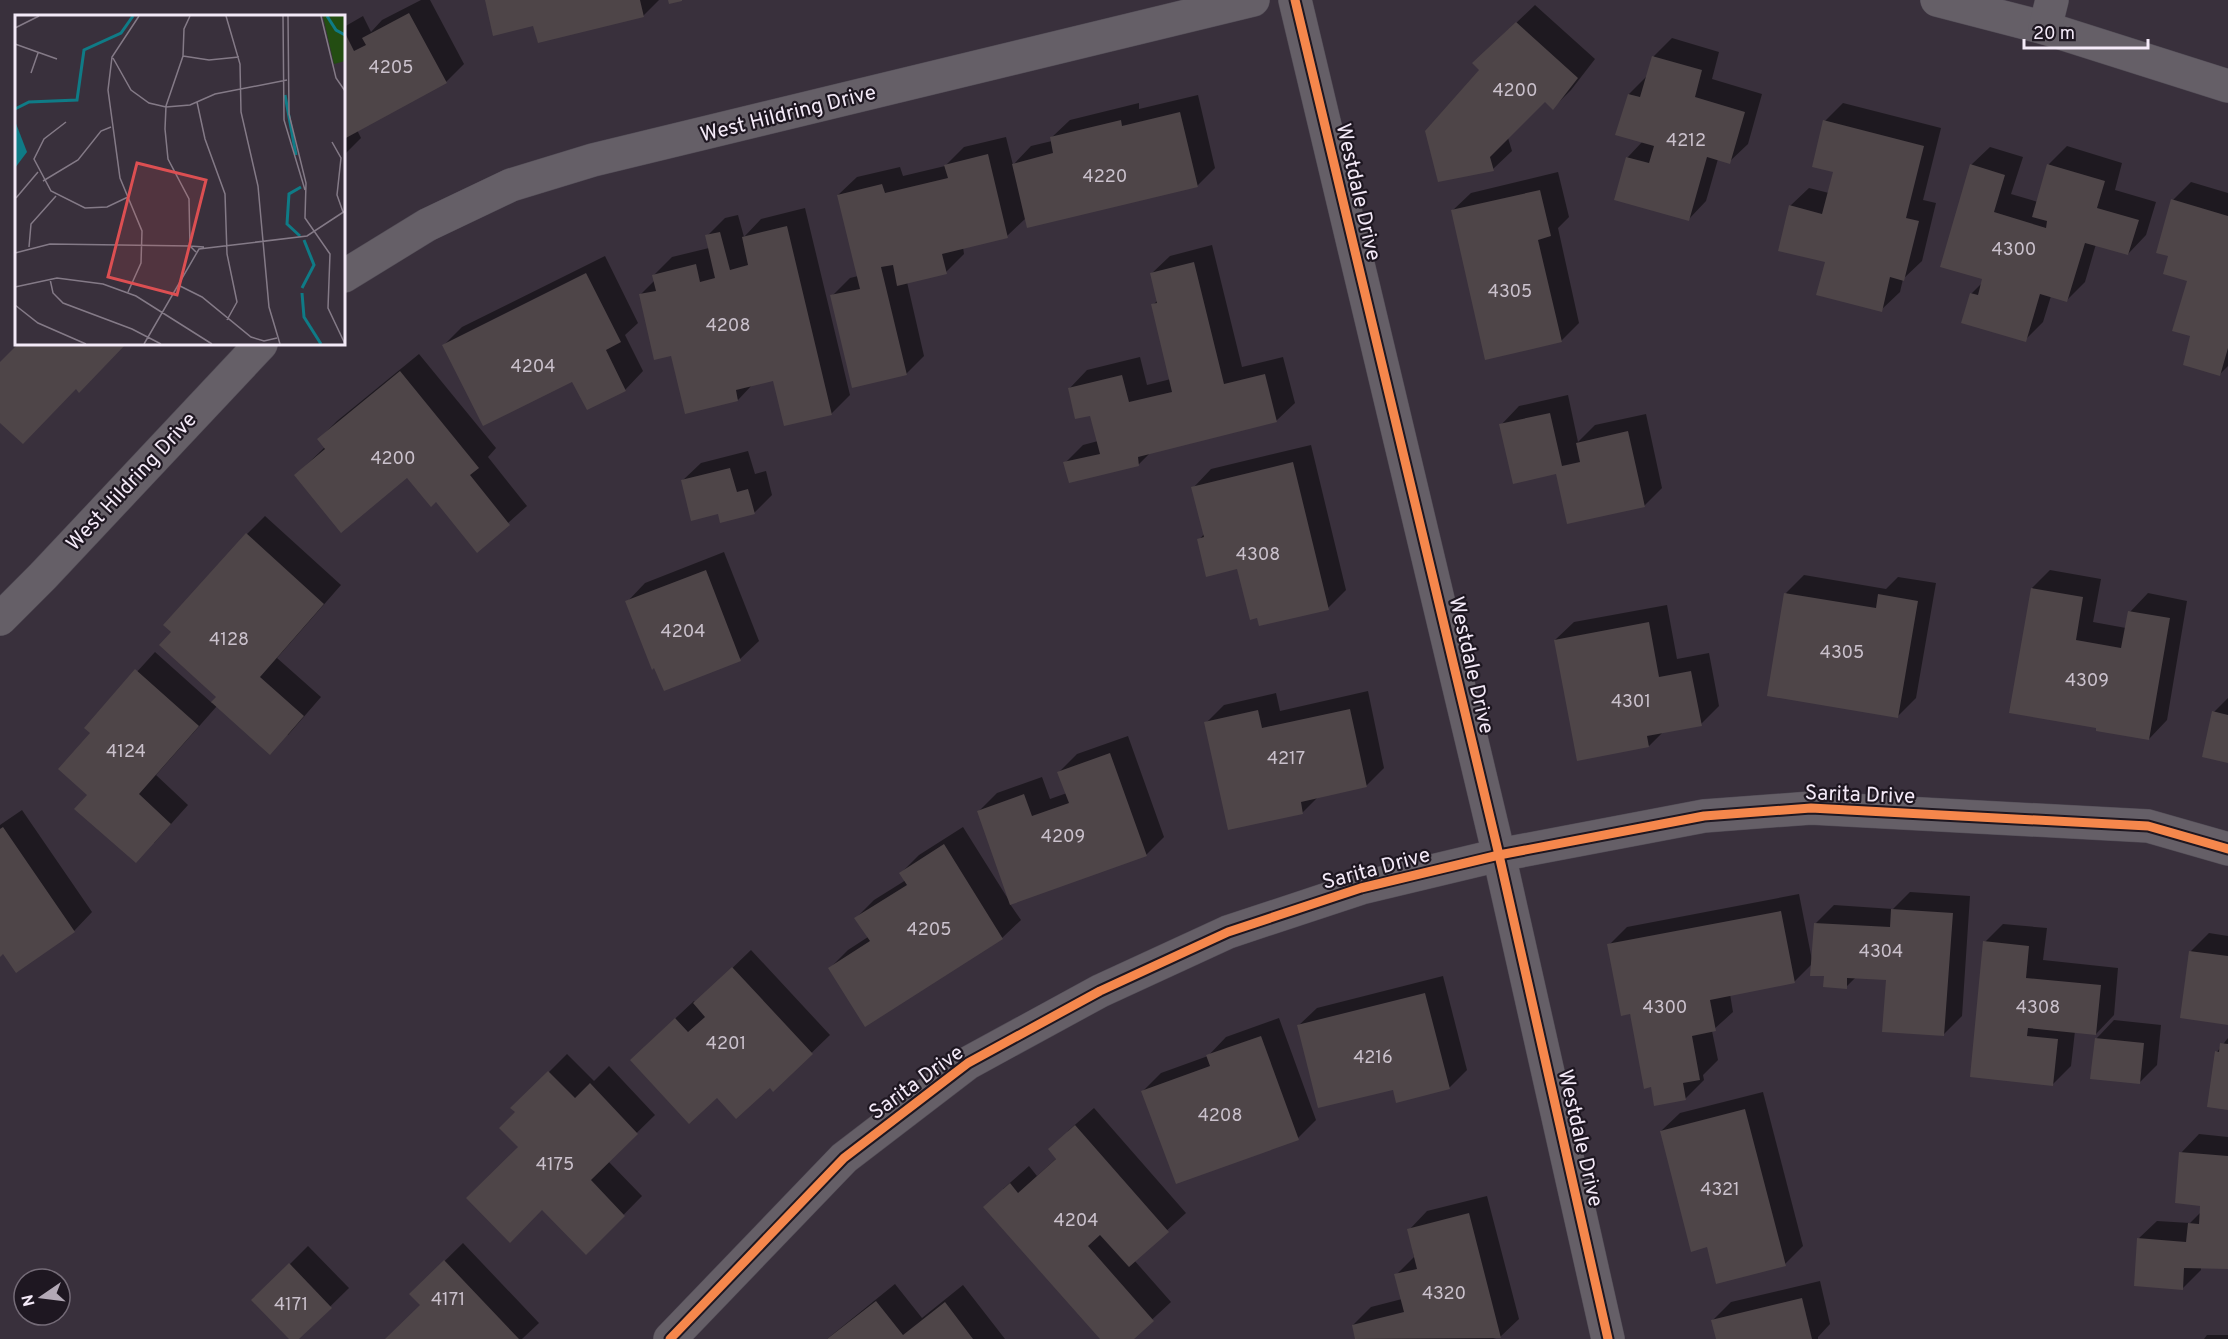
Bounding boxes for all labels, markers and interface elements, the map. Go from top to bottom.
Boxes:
scale bar [2024,12,2148,50]
inset map [15,15,345,345]
text: 20 m [2033,23,2075,46]
house number: 4205 [369,57,413,80]
street label: West Hildring Drive [698,80,879,149]
house number: 4200 [1492,80,1538,103]
street label: Westdale Drive [1329,121,1386,264]
house number: 4212 [1666,130,1706,153]
house number: 4220 [1083,166,1127,189]
house number: 4300 [1992,239,2036,262]
house number: 4305 [1488,281,1532,304]
house number: 4208 [706,315,750,338]
house number: 4204 [511,356,555,379]
street label: West Hildring Drive [61,407,203,557]
house number: 4200 [370,448,416,471]
house number: 4308 [1236,544,1280,567]
street label: Westdale Drive [1442,594,1499,737]
house number: 4204 [661,621,705,644]
house number: 4128 [209,629,249,652]
house number: 4305 [1820,642,1864,665]
house number: 4309 [2065,670,2109,693]
house number: 4301 [1611,691,1651,714]
house number: 4124 [106,741,146,764]
house number: 4217 [1267,748,1305,771]
street label: Sarita Drive [1804,780,1916,811]
house number: 4209 [1041,826,1085,849]
street label: Sarita Drive [1319,842,1433,897]
house number: 4205 [907,919,951,942]
house number: 4304 [1859,941,1903,964]
house number: 4300 [1643,997,1687,1020]
house number: 4308 [2016,997,2060,1020]
house number: 4201 [706,1033,746,1056]
street label: Sarita Drive [864,1040,970,1127]
house number: 4216 [1353,1047,1393,1070]
street label: Westdale Drive [1551,1067,1608,1210]
house number: 4208 [1198,1105,1242,1128]
house number: 4175 [536,1154,574,1177]
house number: 4321 [1700,1179,1740,1202]
house number: 4204 [1054,1210,1098,1233]
north arrow [12,1267,72,1327]
house number: 4320 [1422,1283,1466,1306]
house number: 4171 [431,1289,465,1312]
text: N [18,1292,40,1308]
house number: 4171 [274,1294,308,1317]

